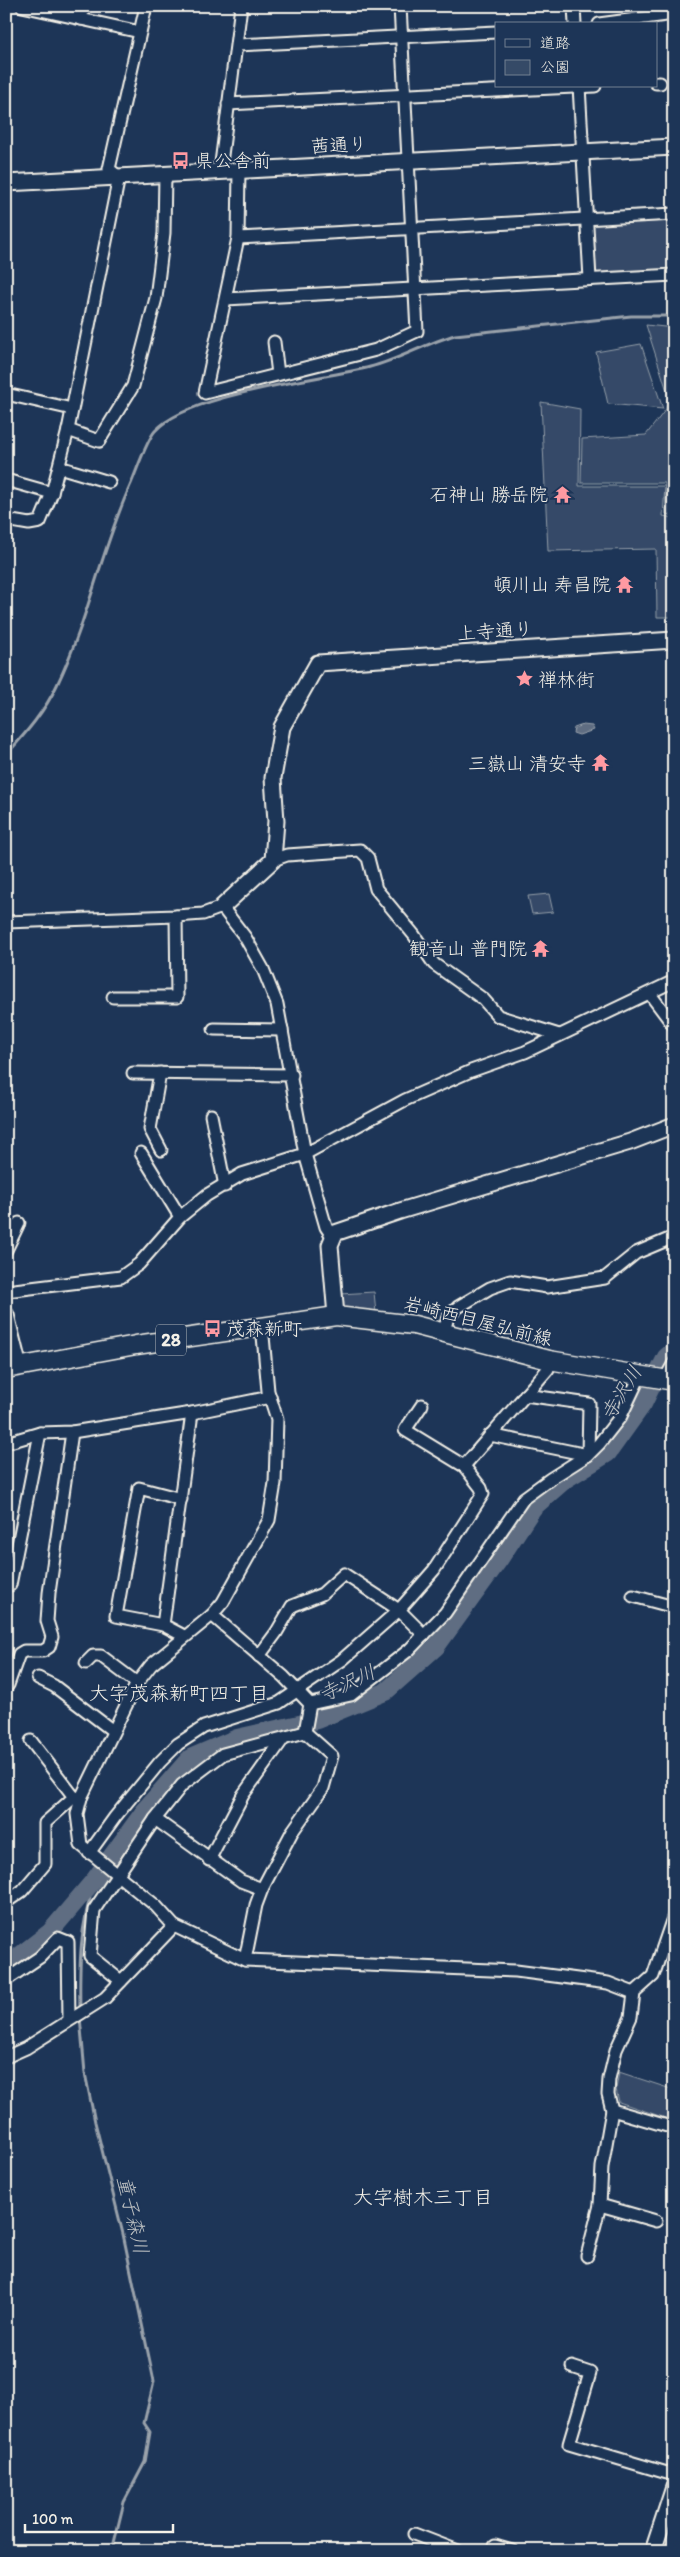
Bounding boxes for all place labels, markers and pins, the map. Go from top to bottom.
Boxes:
place label: 県公舎前 [195,149,271,172]
bus stop icon: 県公舎前 [171,150,191,170]
place label: 石神山 勝岳院 [430,483,548,506]
temple icon: 石神山 勝岳院 [552,484,572,504]
place label: 頓川山 寿昌院 [493,573,611,596]
temple icon: 頓川山 寿昌院 [615,574,635,594]
place label: 禅林街 [538,668,595,691]
place icon: 禅林街 [514,669,534,689]
place label: 三嶽山 清安寺 [468,752,586,775]
temple icon: 三嶽山 清安寺 [590,753,610,773]
place label: 観音山 普門院 [409,937,527,960]
temple icon: 観音山 普門院 [531,938,551,958]
place label: 茂森新町 [226,1317,302,1340]
bus stop icon: 茂森新町 [202,1318,222,1338]

